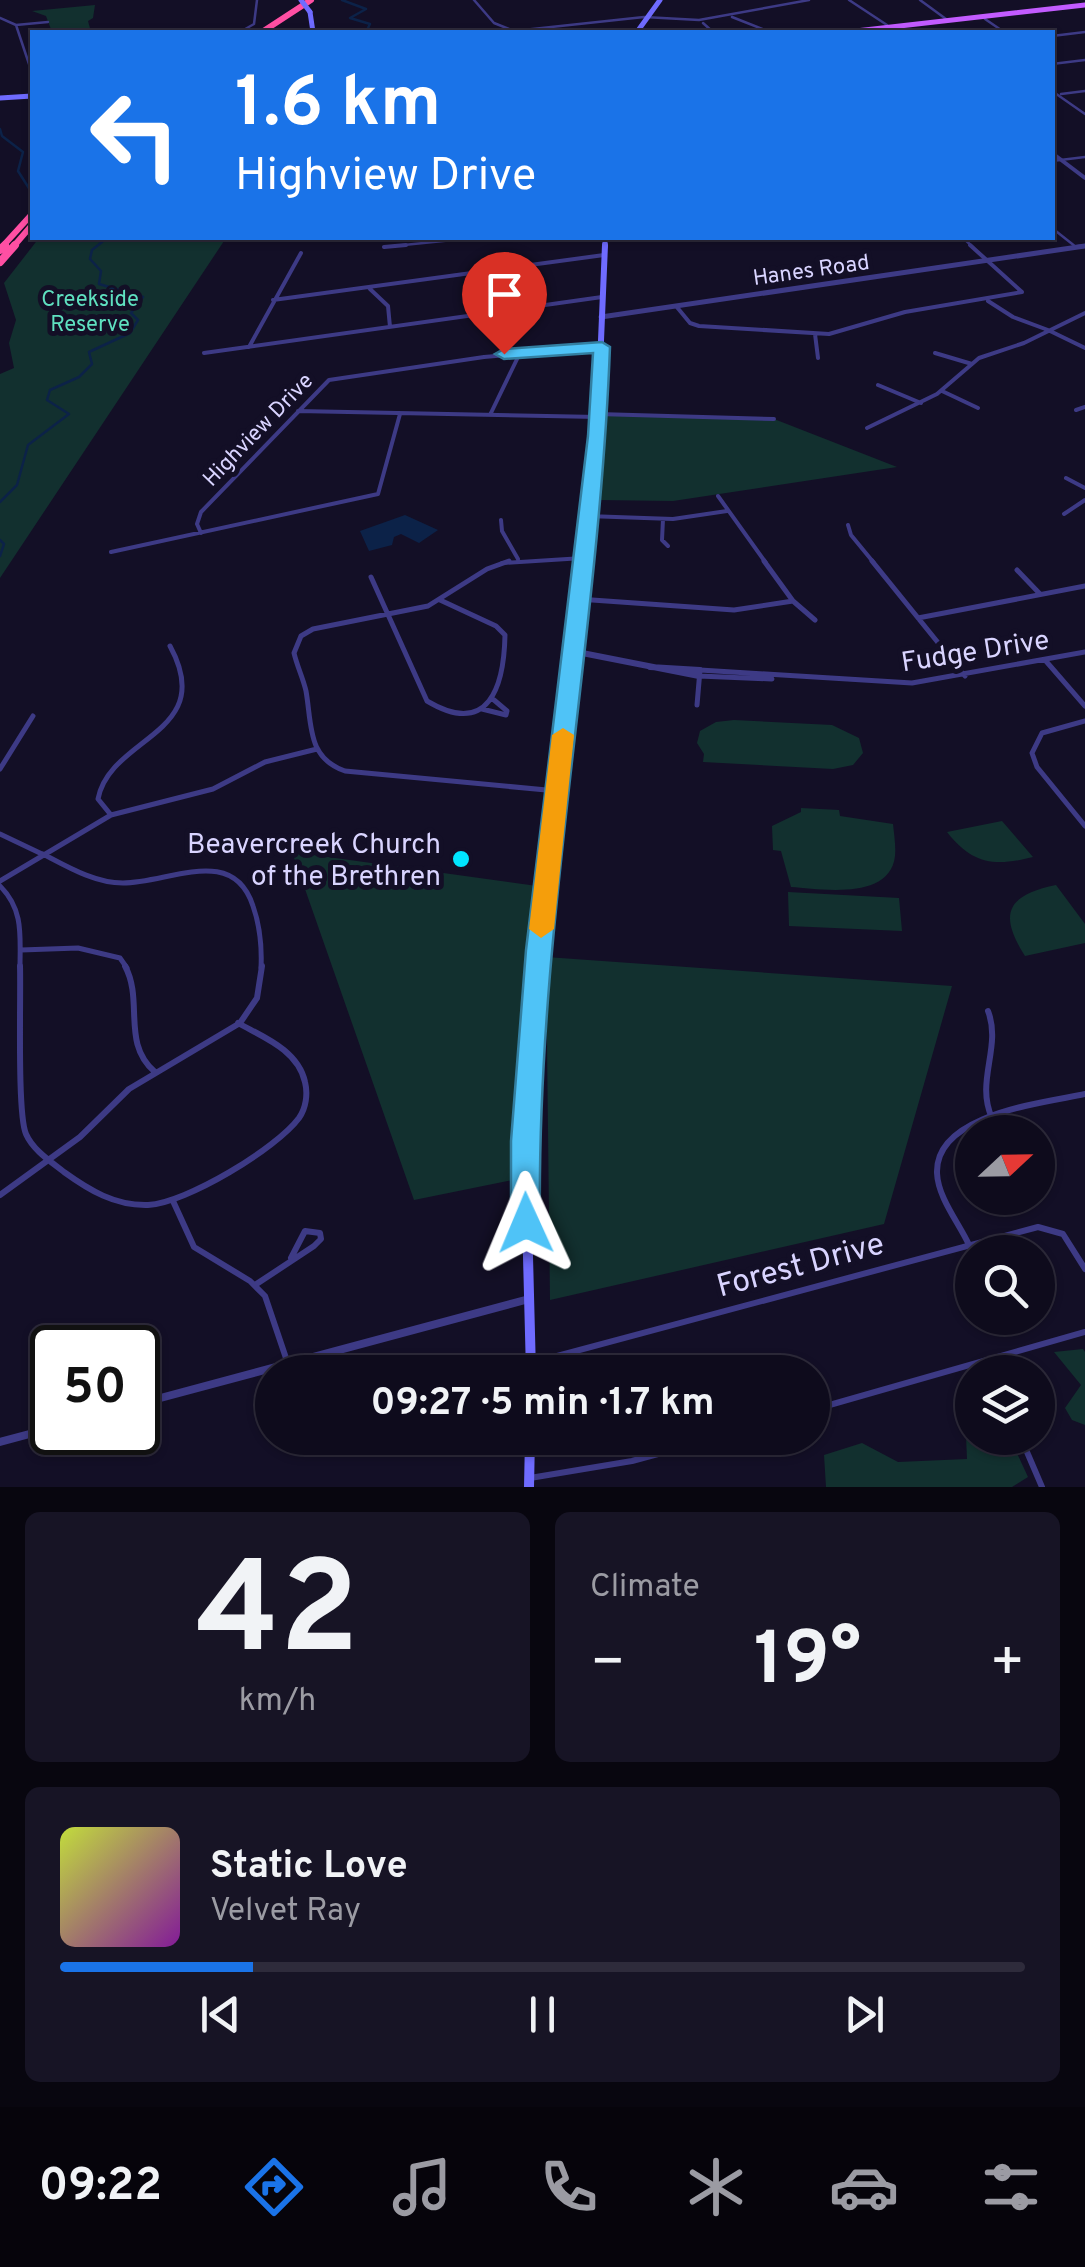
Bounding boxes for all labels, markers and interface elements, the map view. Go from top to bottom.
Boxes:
text: 1.6 km [235,62,441,151]
icon: left [70,70,200,200]
text: Highview Drive [235,149,536,206]
street label: Hanes Road [751,250,871,293]
pin [462,252,547,355]
icon: arrive [477,267,532,322]
park label: Creekside Reserve [41,287,139,339]
street label: Highview Drive [198,368,320,493]
street label: Fudge Drive [899,623,1052,682]
place label: Beavercreek Church of the Brethren [187,828,441,896]
marker: Beavercreek Church of the Brethren [450,848,472,870]
north arrow [955,1115,1055,1215]
map controls [955,1115,1055,1455]
position arrow [474,1171,578,1275]
street label: Forest Drive [713,1225,889,1308]
button: search [955,1235,1055,1335]
speed limit sign: 50 [30,1325,160,1455]
button: layers [955,1355,1055,1455]
text: 09:27 · 5 min · 1.7 km [370,1380,715,1429]
text: 42 [196,1534,359,1699]
text: Climate [590,1568,700,1608]
text: 19° [754,1616,861,1711]
text: − [590,1630,625,1700]
text: + [990,1630,1025,1700]
text: km/h [239,1682,316,1722]
text: Static Love [210,1843,408,1892]
text: Velvet Ray [210,1892,361,1932]
icon: previous [193,1987,248,2042]
icon: pause [515,1987,570,2042]
icon: next [837,1987,892,2042]
icon: directions [239,2152,309,2222]
icon: music [387,2152,457,2222]
icon: phone [534,2152,604,2222]
icon: climate [681,2152,751,2222]
icon: car [829,2152,899,2222]
icon: filters [976,2152,1046,2222]
text: 09:22 [39,2159,162,2216]

